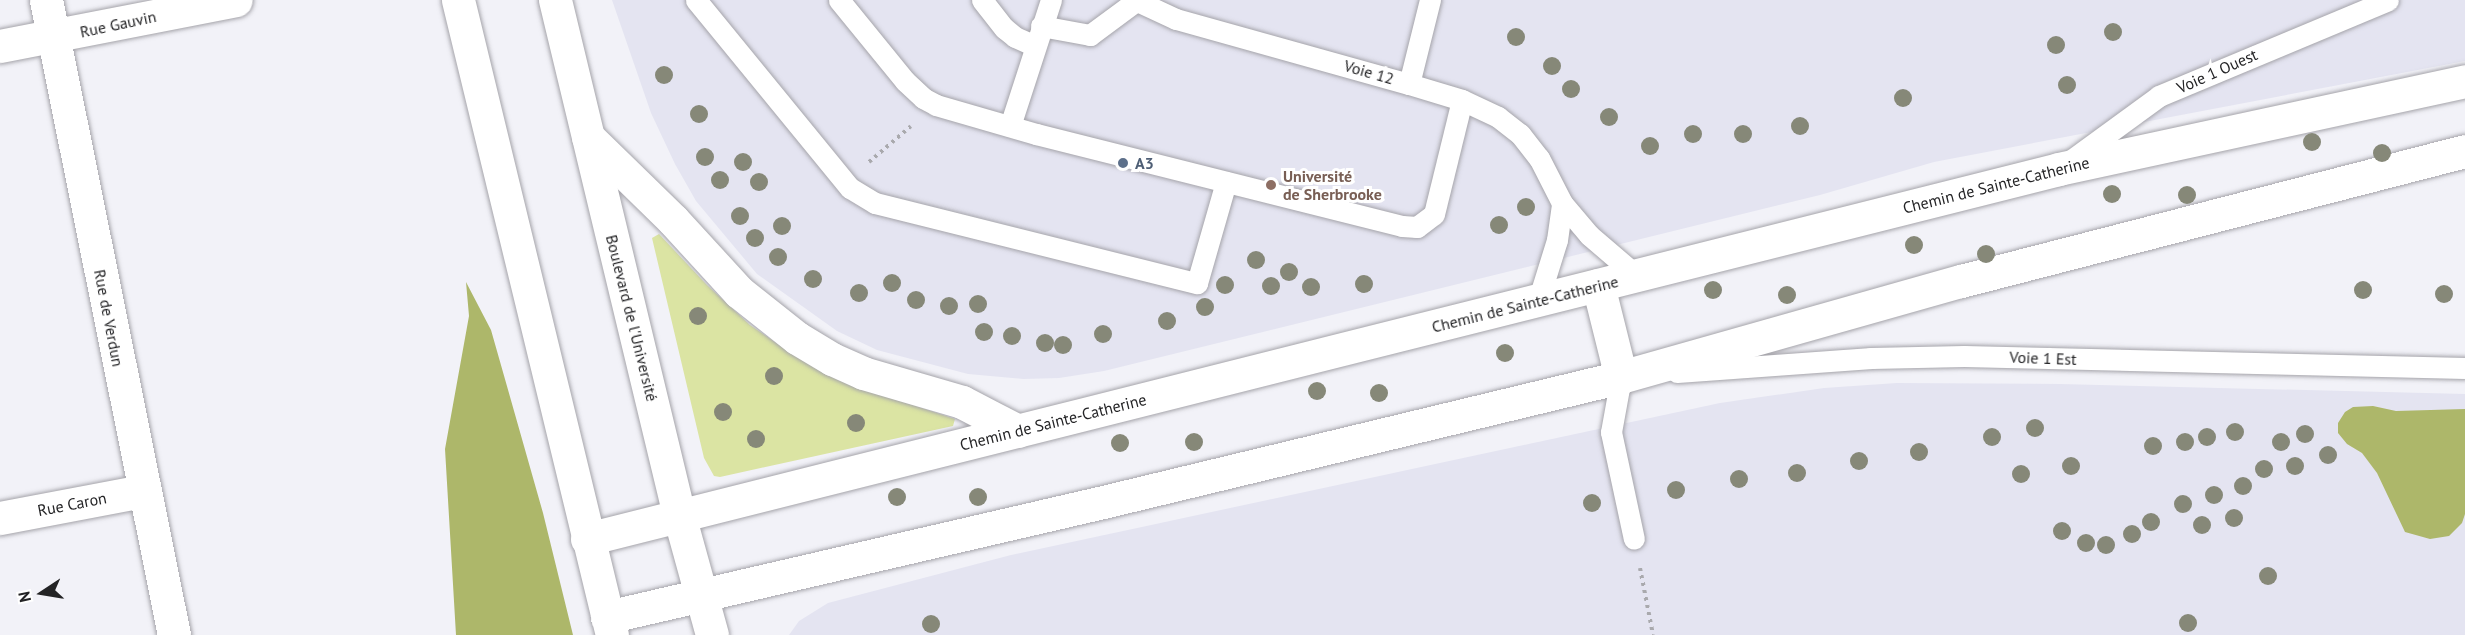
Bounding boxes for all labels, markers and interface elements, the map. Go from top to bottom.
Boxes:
street label: Rue Gauvin [78,7,158,41]
street label: Voie 1 Ouest [2174,45,2260,97]
street label: Voie 12 [1342,56,1396,88]
place label: A3 [1135,153,1154,173]
street label: Chemin de Sainte-Catherine [1901,153,2091,217]
marker: A3 [1116,156,1130,170]
place label: Université de Sherbrooke [1283,166,1382,204]
marker: Université de Sherbrooke [1264,178,1278,192]
street label: Boulevard de l'Université [602,233,662,403]
street label: Rue de Verdun [90,268,128,368]
street label: Chemin de Sainte-Catherine [1430,272,1620,336]
street label: Voie 1 Est [2009,347,2077,369]
street label: Chemin de Sainte-Catherine [958,390,1148,454]
street label: Rue Caron [36,488,108,520]
north arrow [12,563,72,623]
text: N [14,590,35,604]

